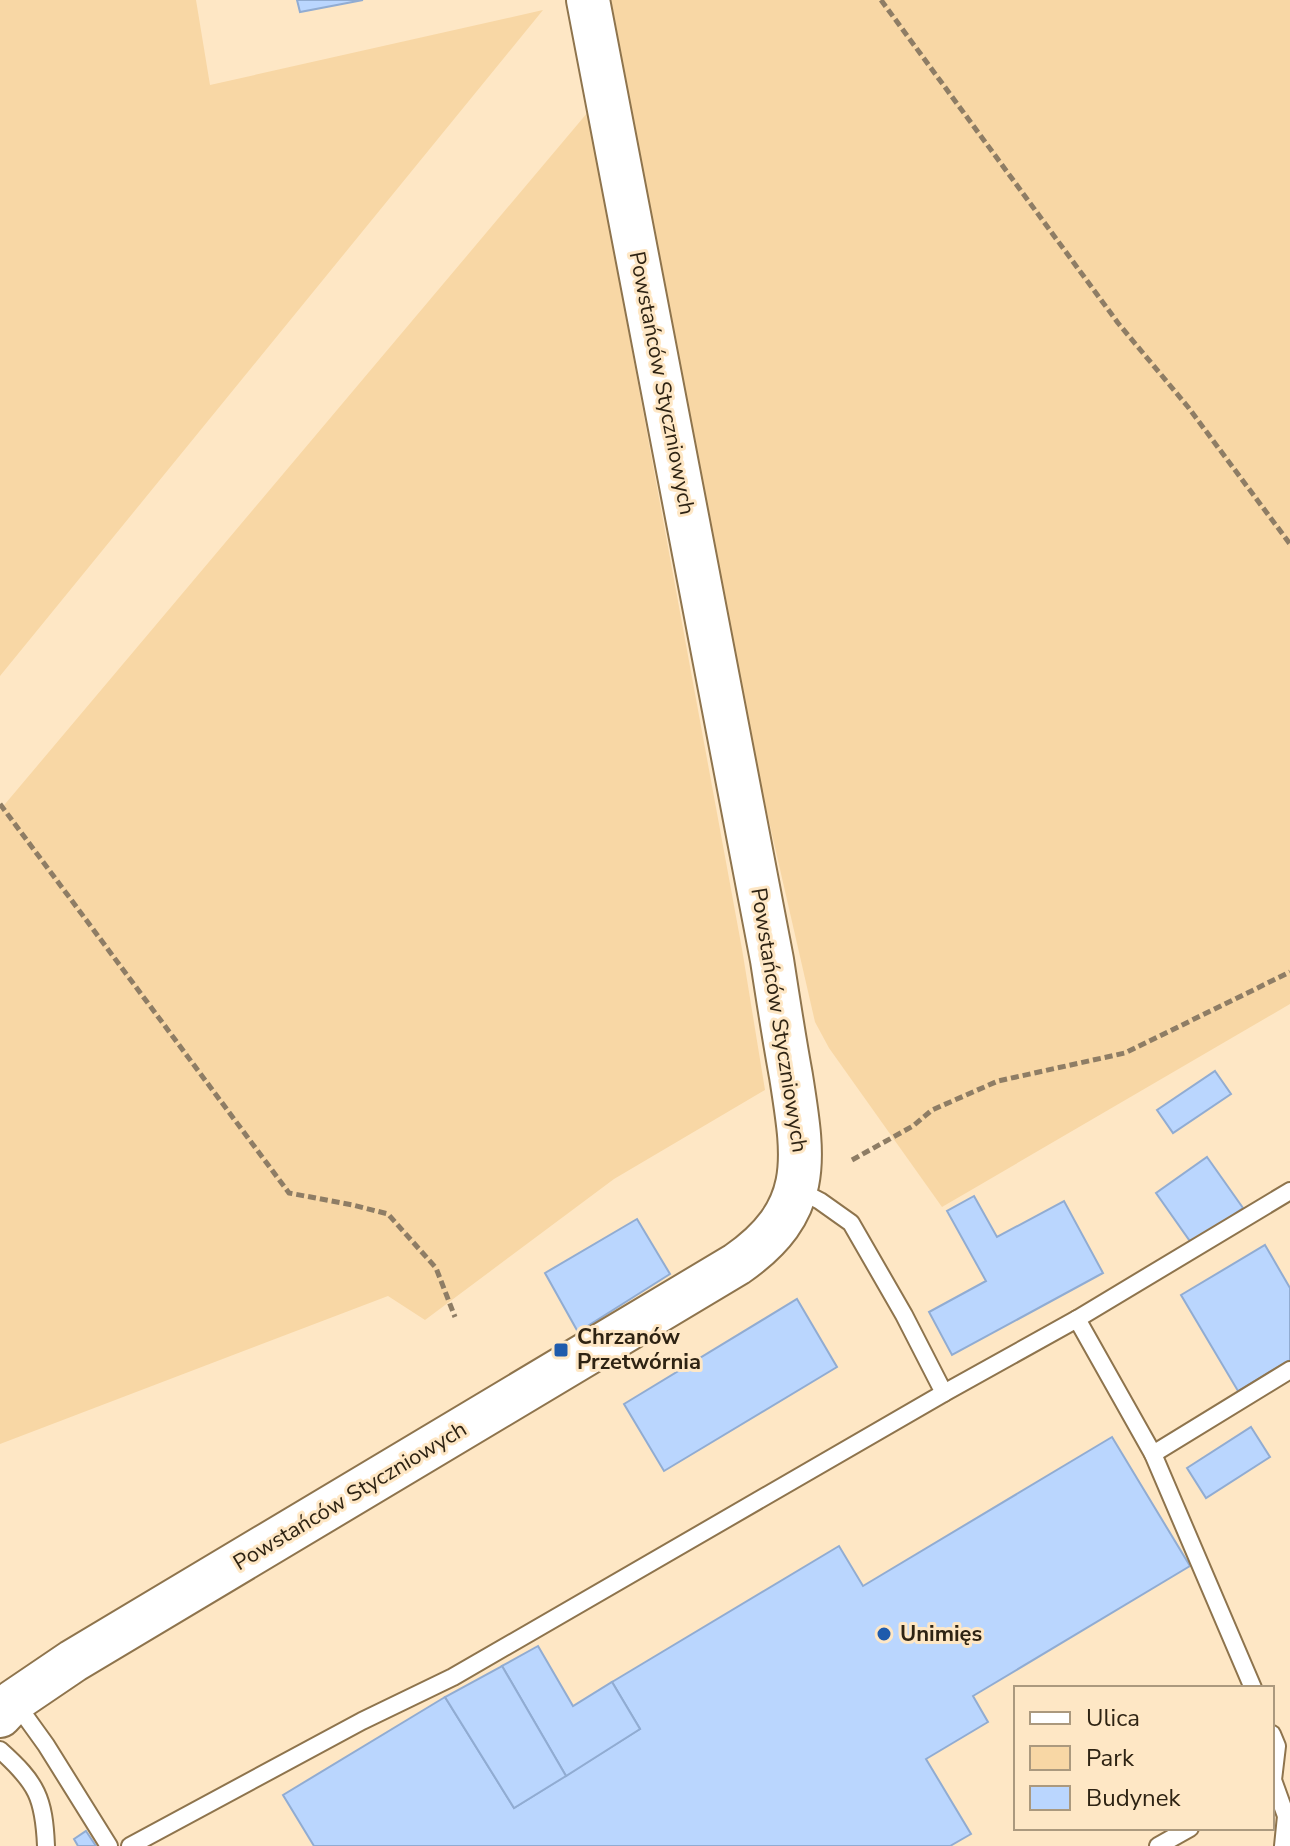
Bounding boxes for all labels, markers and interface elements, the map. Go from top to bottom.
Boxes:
street label: Powstańców Styczniowych [622,249,702,517]
street label: Powstańców Styczniowych [743,886,815,1154]
place label: Chrzanów Przetwórnia [577,1322,701,1377]
marker: Chrzanów Przetwórnia [552,1341,570,1359]
street label: Powstańców Styczniowych [228,1414,472,1578]
place label: Unimięs [900,1619,982,1649]
marker: Unimięs [875,1625,893,1643]
legend [1014,1686,1274,1830]
text: Ulica [1086,1702,1140,1734]
text: Park [1086,1742,1135,1774]
text: Budynek [1086,1782,1181,1814]

